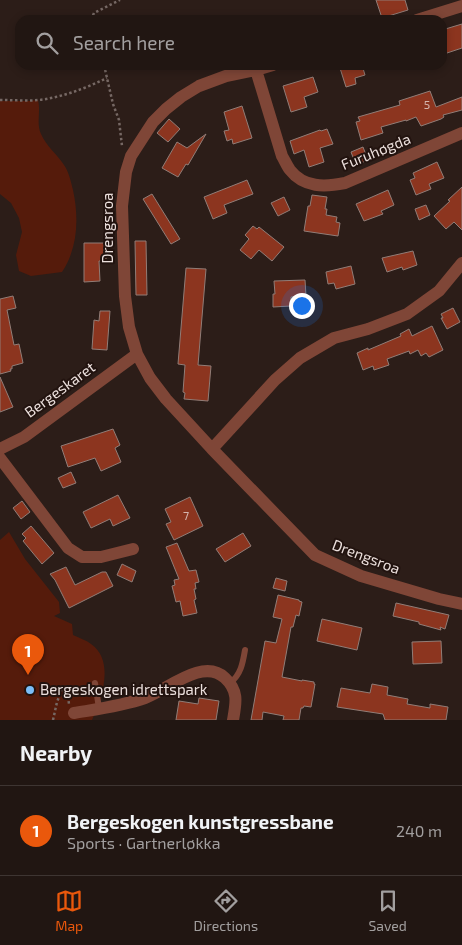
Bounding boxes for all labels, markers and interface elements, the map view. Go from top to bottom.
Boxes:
search box [15,15,447,70]
icon: search [33,29,61,57]
text: Search here [73,31,175,54]
house number: 5 [424,97,430,111]
street label: Furuhøgda [338,129,413,173]
street label: Drengsroa [98,192,116,264]
your location [289,293,315,319]
street label: Bergeskaret [21,357,98,421]
house number: 7 [183,508,189,522]
street label: Drengsroa [330,535,403,577]
pin: 1 [12,634,44,675]
place label: Bergeskogen idrettspark [40,680,208,698]
marker: Bergeskogen idrettspark [24,684,36,696]
text: Nearby [20,740,92,765]
text: Bergeskogen kunstgressbane [67,810,334,833]
text: 1 [33,821,39,840]
text: 240 m [396,821,442,840]
text: Sports · Gartnerløkka [67,833,220,852]
tab: Map [55,887,83,934]
tab: Directions [194,887,258,934]
tab: Saved [368,887,407,934]

